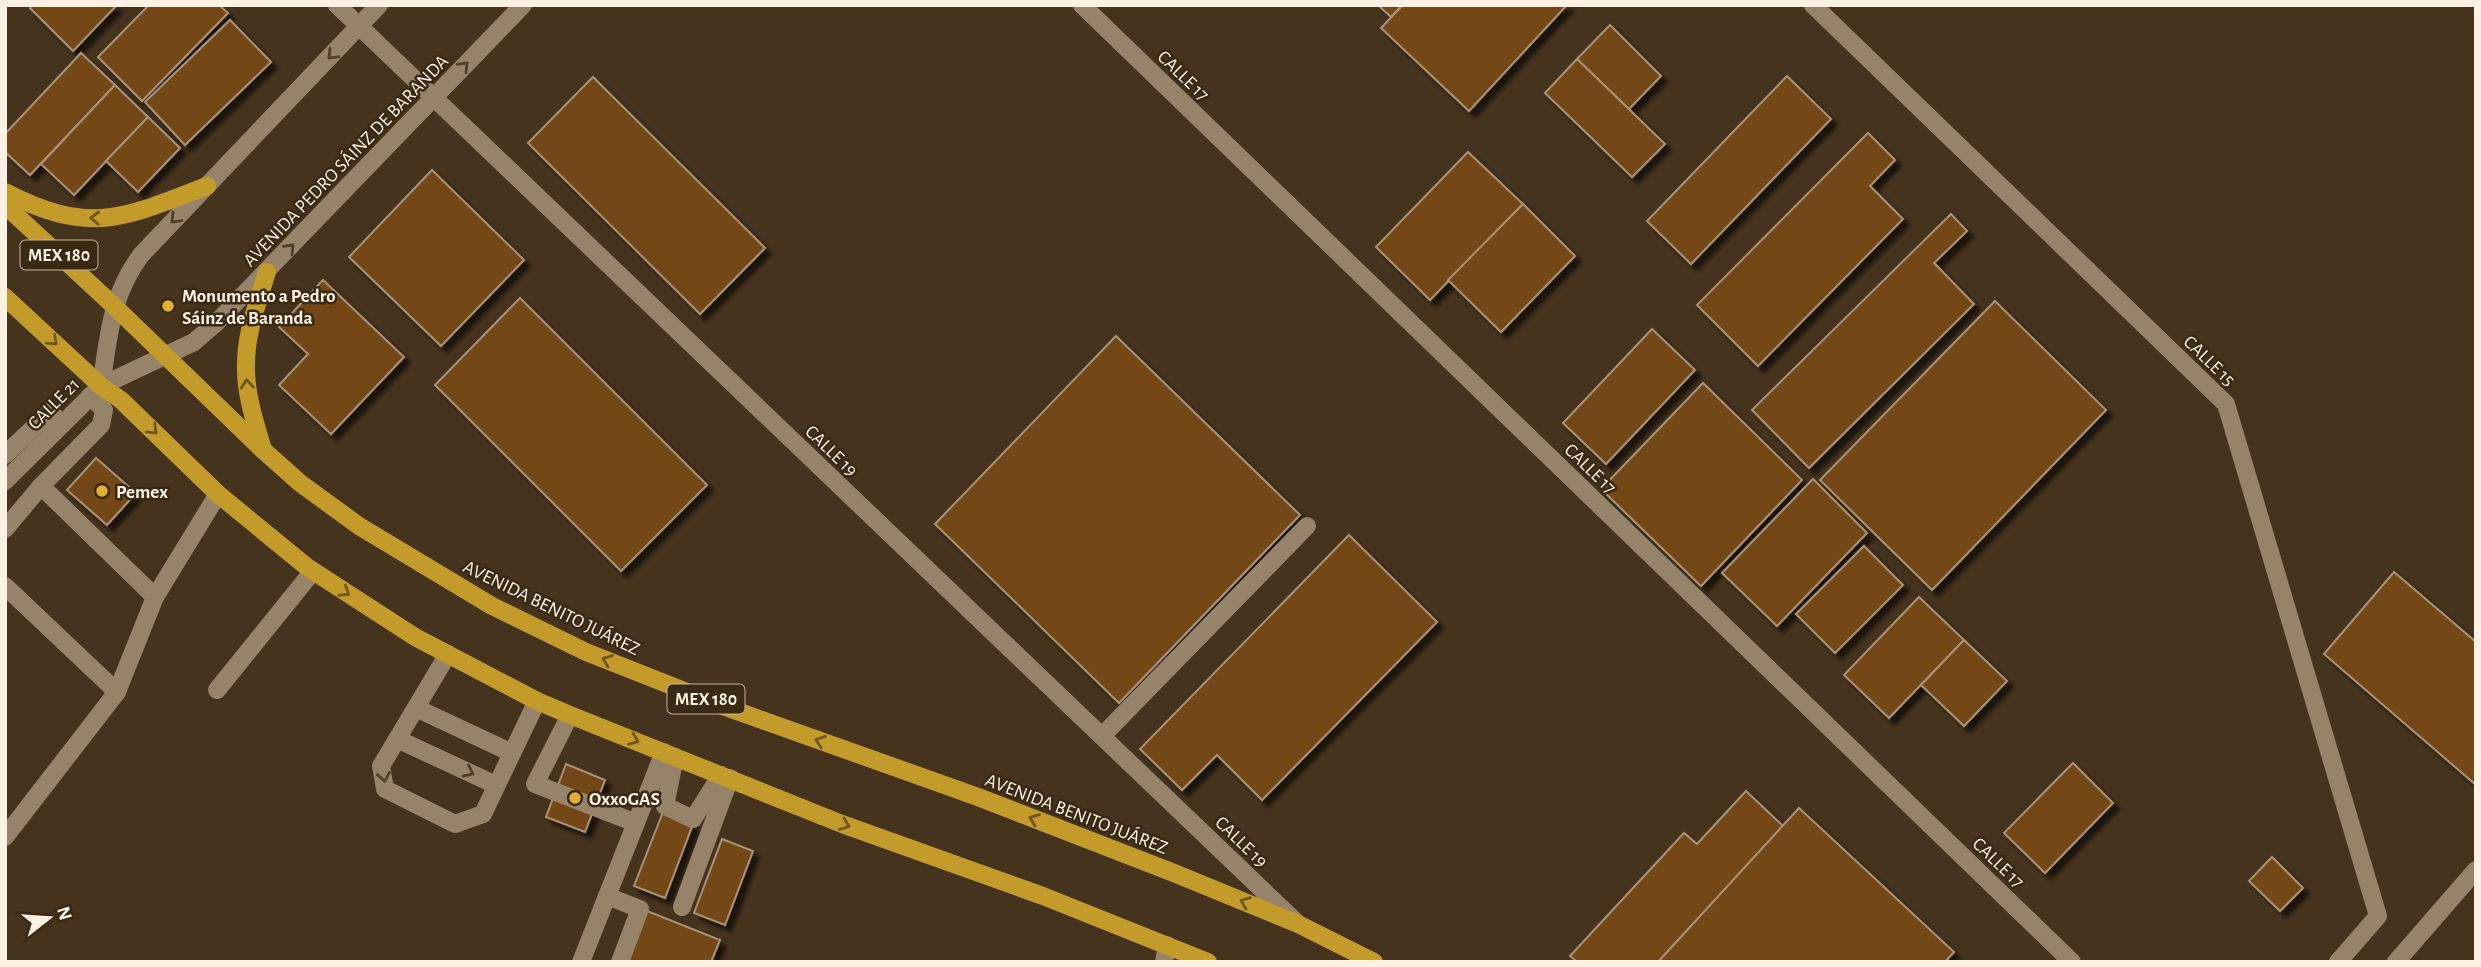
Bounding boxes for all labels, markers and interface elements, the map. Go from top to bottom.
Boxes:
one-way arrow [327,46,340,59]
street label: CALLE 17 [1154,47,1212,105]
street label: AVENIDA PEDRO SÁINZ DE BARANDA [238,50,452,270]
one-way arrow [456,61,469,74]
one-way arrow [89,211,100,226]
one-way arrow [170,211,183,224]
road number: MEX 180 [20,241,98,270]
one-way arrow [282,243,295,256]
place label: Monumento a Pedro Sáinz de Baranda [182,287,336,328]
marker: Monumento a Pedro Sáinz de Baranda [160,298,176,314]
street label: CALLE 15 [2180,332,2238,390]
one-way arrow [45,333,58,346]
street label: CALLE 21 [25,375,83,433]
one-way arrow [240,378,255,389]
one-way arrow [144,421,157,434]
street label: CALLE 19 [801,422,861,480]
street label: CALLE 17 [1561,440,1619,498]
marker: Pemex [94,483,110,499]
place label: Pemex [116,483,168,502]
street label: AVENIDA BENITO JUÁREZ [460,556,643,659]
one-way arrow [337,584,350,596]
one-way arrow [602,655,614,669]
road number: MEX 180 [668,684,744,714]
one-way arrow [626,732,639,746]
one-way arrow [814,735,826,749]
one-way arrow [462,764,474,778]
street label: AVENIDA BENITO JUÁREZ [983,769,1171,858]
one-way arrow [376,771,391,783]
marker: OxxoGAS [567,790,583,806]
place label: OxxoGAS [589,790,660,809]
one-way arrow [1028,813,1040,827]
street label: CALLE 19 [1211,813,1271,871]
one-way arrow [838,816,850,830]
street label: CALLE 17 [1969,834,2027,892]
north arrow [14,883,84,953]
one-way arrow [1240,897,1252,911]
text: N [53,904,75,923]

